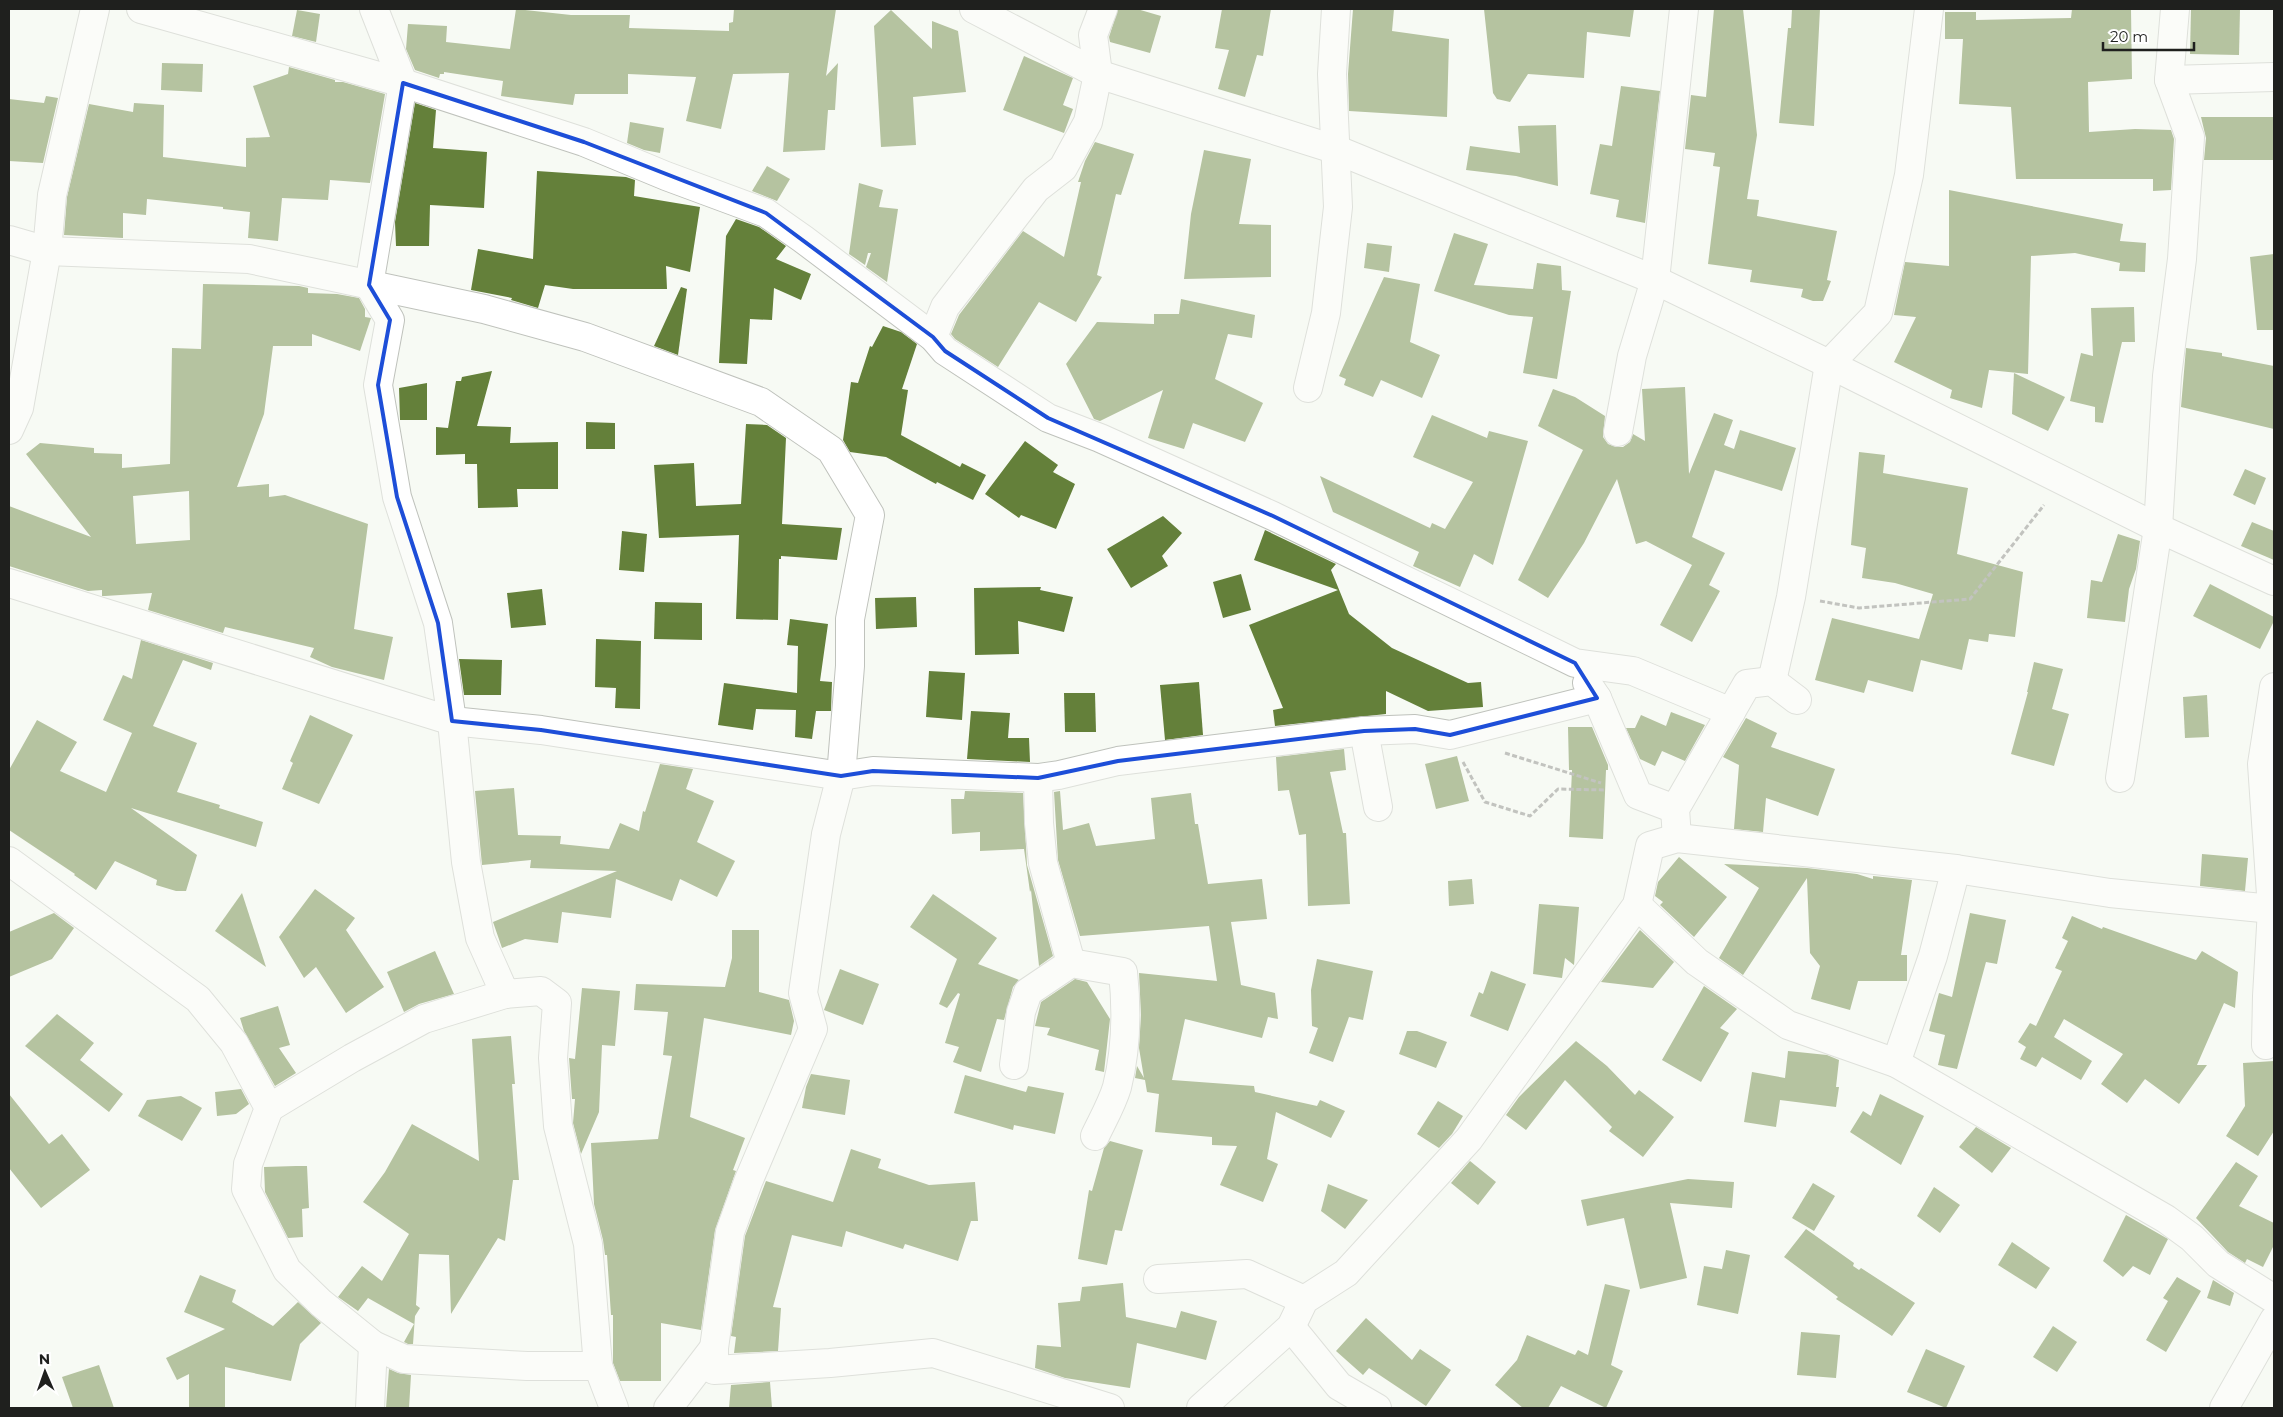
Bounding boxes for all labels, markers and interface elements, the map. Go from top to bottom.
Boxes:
scale bar [2103,20,2194,52]
text: 20 m [2110,27,2148,46]
north arrow [20,1347,70,1397]
text: N [39,1350,51,1368]

